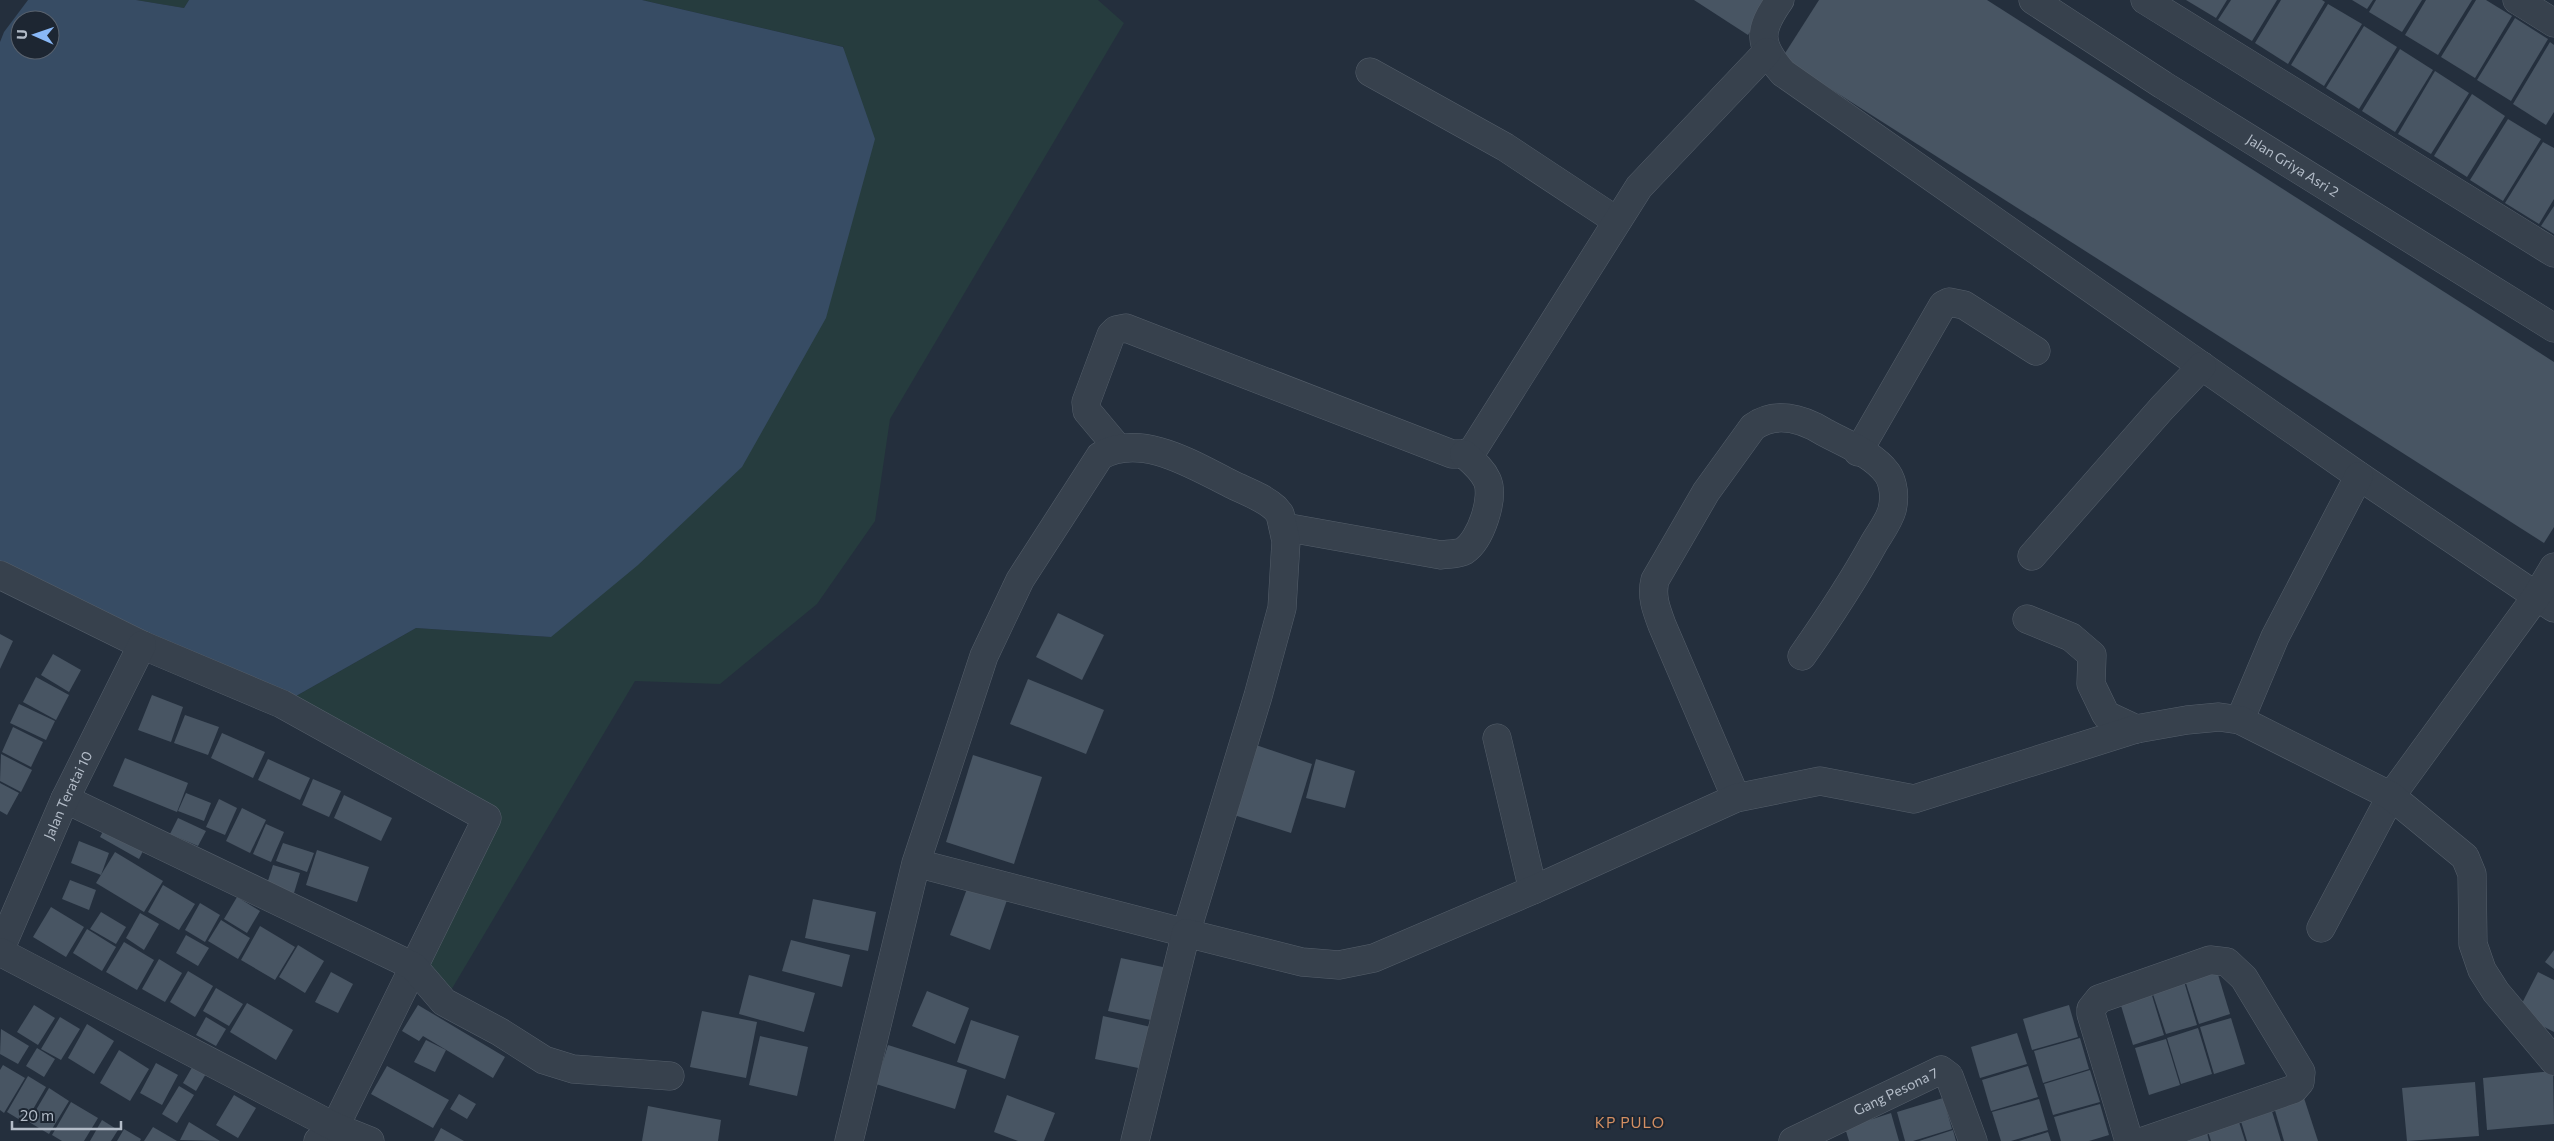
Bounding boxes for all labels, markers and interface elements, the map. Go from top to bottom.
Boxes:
north arrow [10,10,60,60]
text: U [13,29,30,40]
street label: Jalan Griya Asri 2 [2244,130,2342,200]
street label: Jalan Teratai 10 [40,748,96,842]
street label: Gang Pesona 7 [1850,1064,1941,1119]
scale bar [12,1098,121,1130]
text: 20 m [20,1106,54,1124]
district label: KP PULO [1595,1113,1665,1131]

